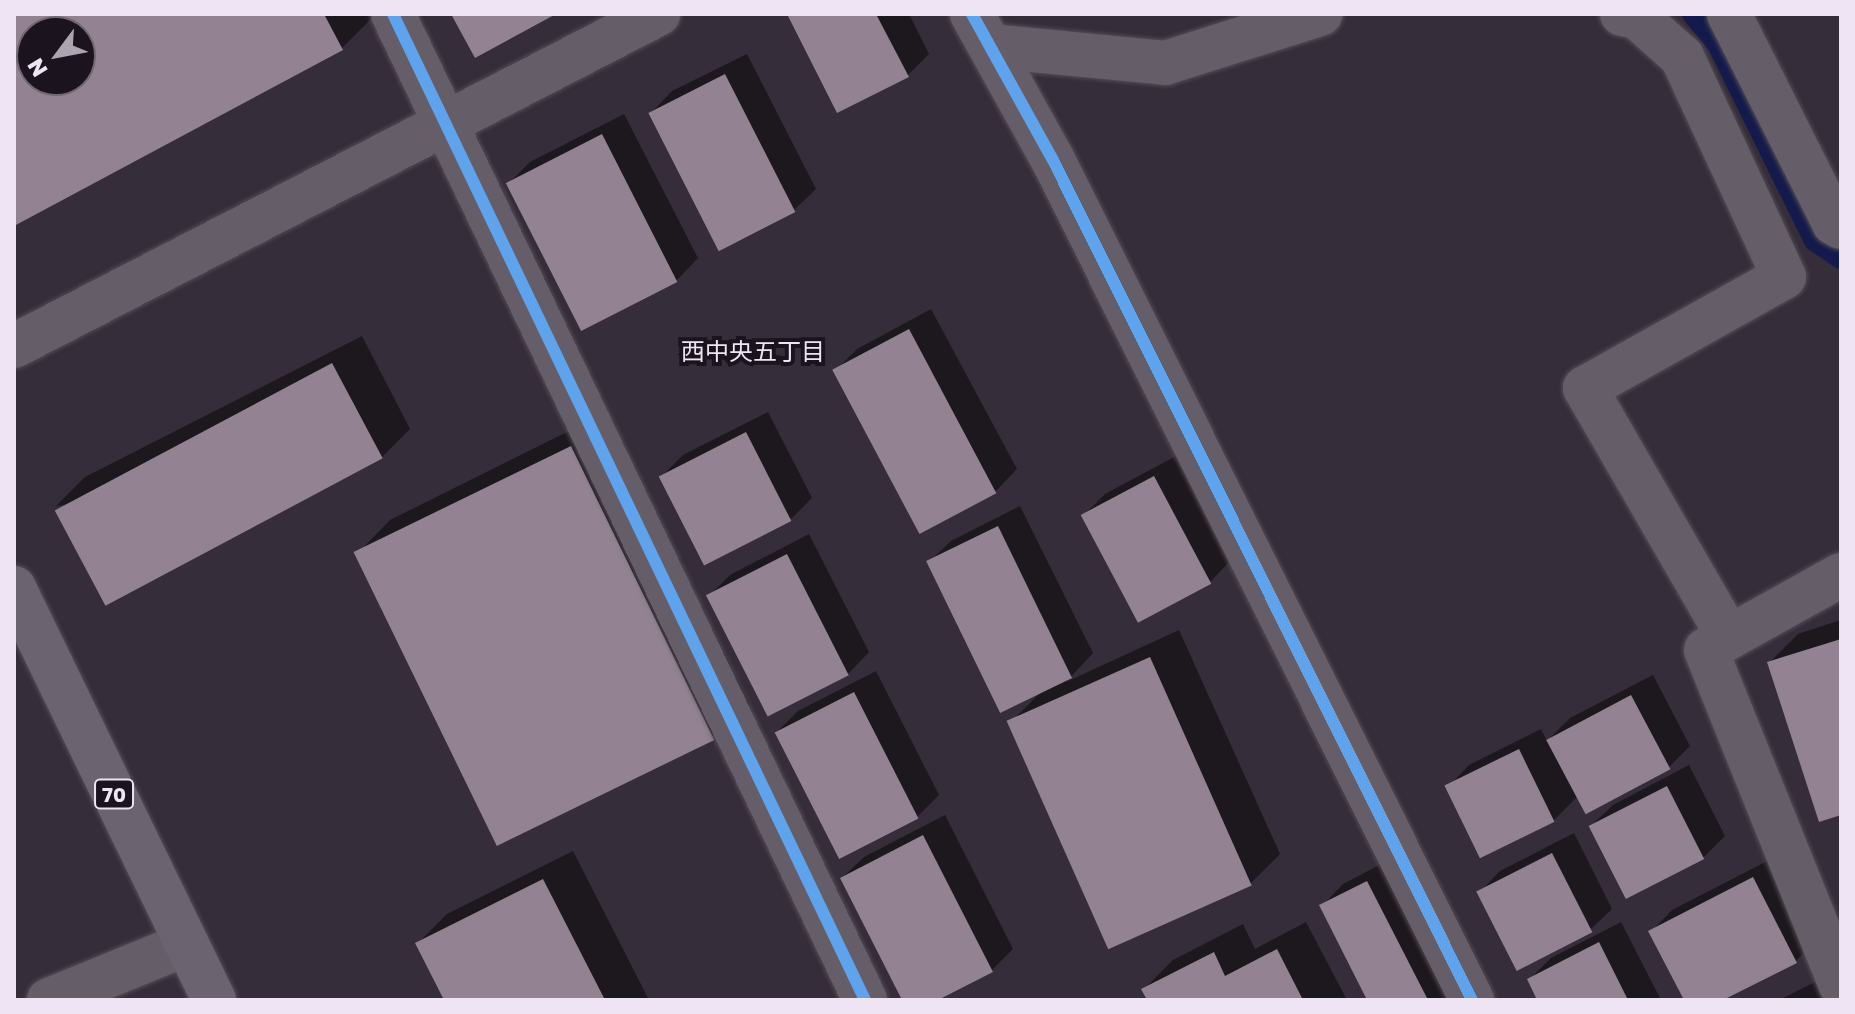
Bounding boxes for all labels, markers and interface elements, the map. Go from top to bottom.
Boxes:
north arrow [16,16,96,96]
text: N [21,54,53,82]
district label: 西中央五丁目 [681,337,825,365]
road number: 70 [94,778,134,810]

